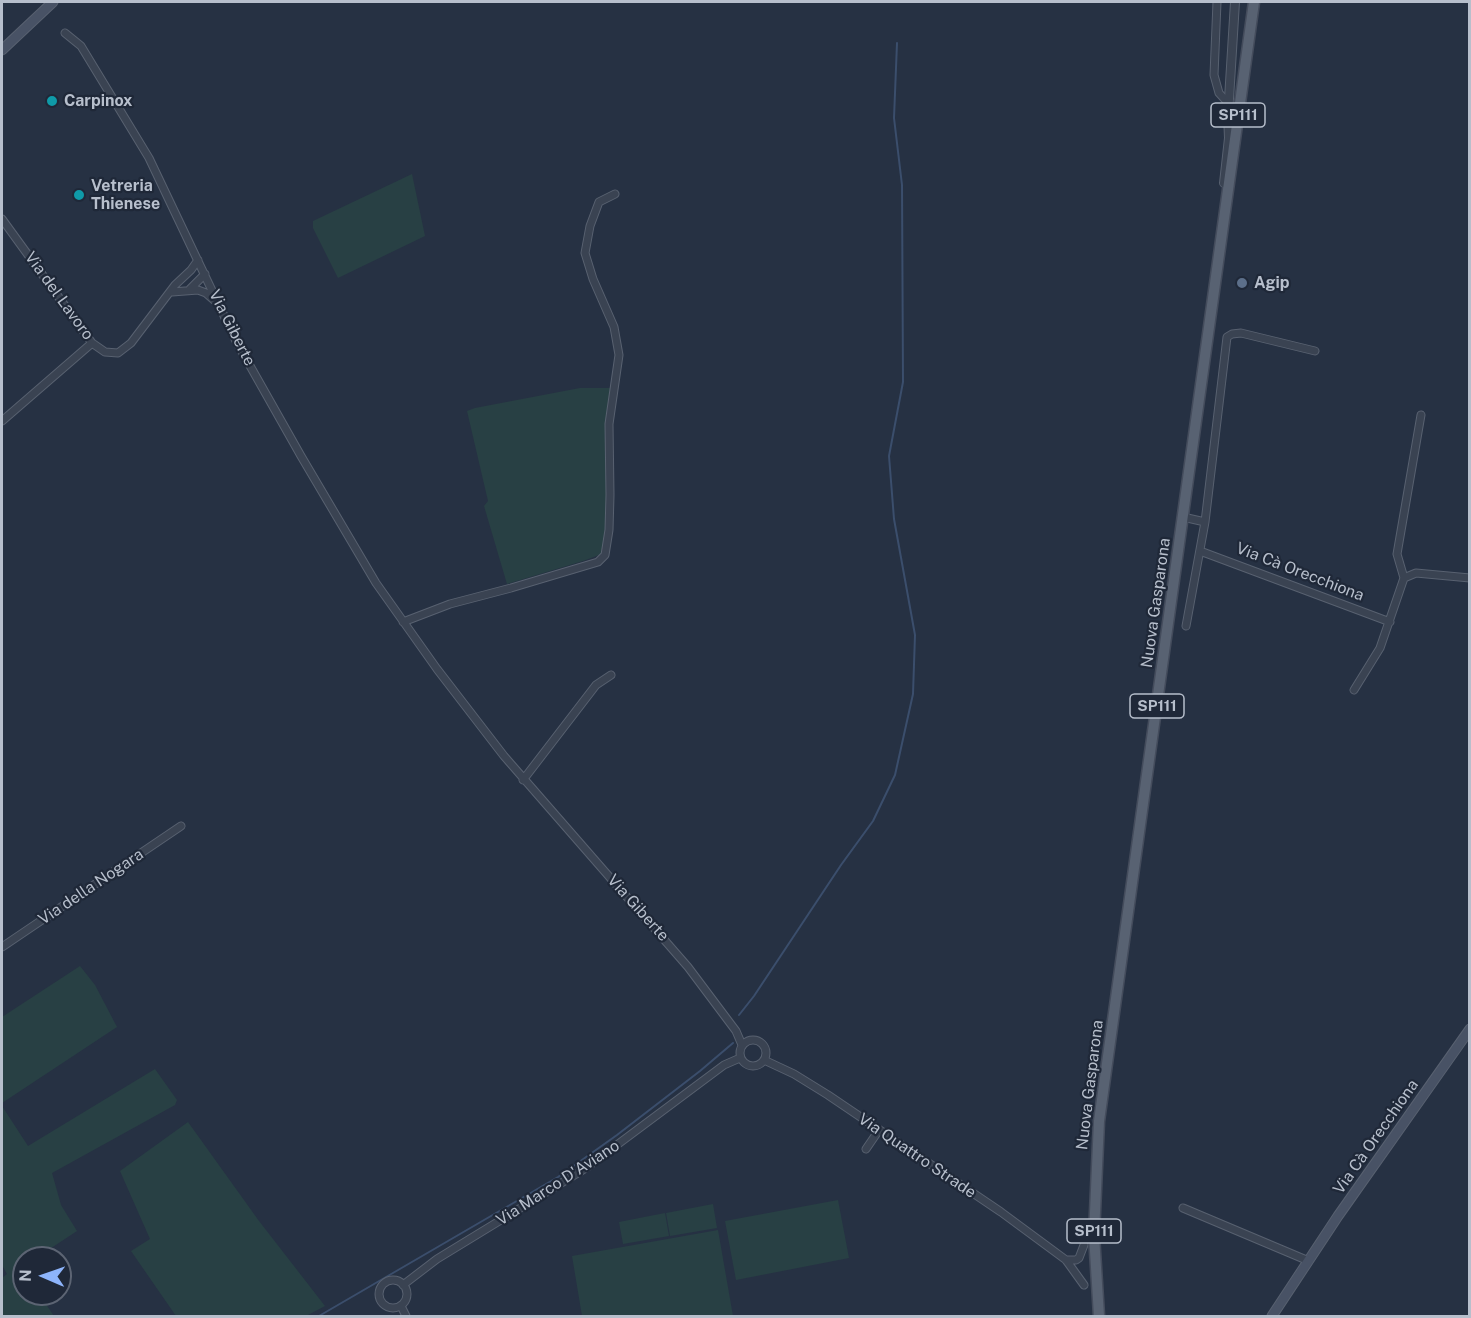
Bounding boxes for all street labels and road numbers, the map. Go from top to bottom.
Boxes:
road number: SP111 [1211,103,1265,127]
street label: Via del Lavoro [21,248,97,344]
street label: Via Giberte [205,287,259,369]
street label: Nuova Gasparona [1137,537,1175,669]
street label: Via Cà Orecchiona [1233,539,1367,605]
road number: SP111 [1130,694,1184,718]
street label: Via della Nogara [35,845,147,929]
street label: Via Giberte [603,871,673,945]
street label: Nuova Gasparona [1072,1019,1108,1151]
street label: Via Cà Orecchiona [1329,1076,1423,1198]
street label: Via Quattro Strade [854,1109,980,1203]
street label: Via Marco D'Aviano [493,1136,623,1230]
road number: SP111 [1067,1219,1121,1243]

